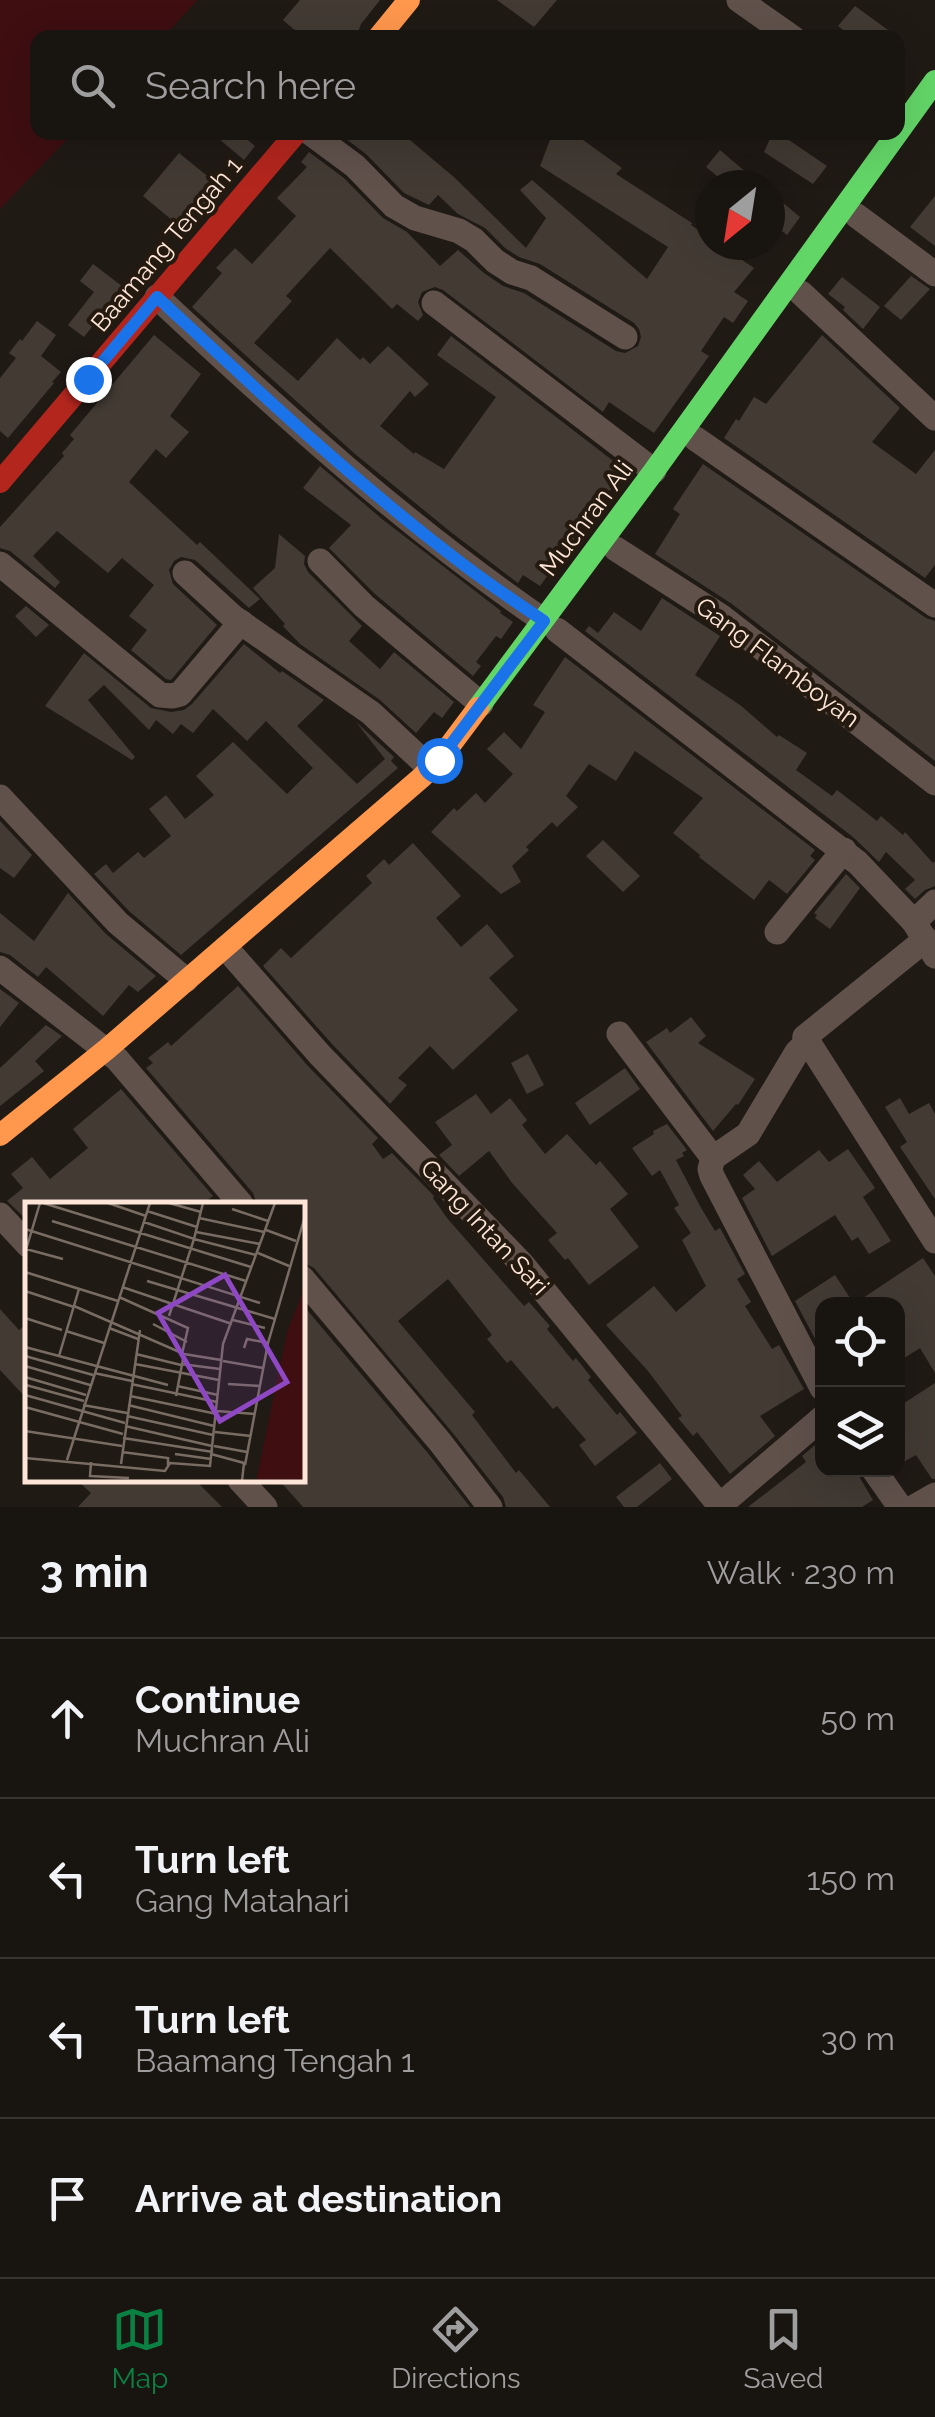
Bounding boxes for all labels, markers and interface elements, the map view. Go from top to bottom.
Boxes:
search box [30,30,905,140]
icon: search [65,58,120,113]
text: Search here [145,63,356,108]
street label: Baamang Tengah 1 [84,150,248,337]
north arrow [695,170,785,260]
route end [66,357,112,403]
street label: Muchran Ali [533,454,639,582]
street label: Gang Flamboyan [690,591,866,733]
route start [417,738,463,784]
street label: Gang Intan Sari [415,1153,555,1301]
inset map [25,1202,305,1482]
map controls [815,1297,905,1477]
button: locate [815,1297,905,1387]
button: layers [815,1387,905,1477]
text: 3 min [40,1548,149,1597]
text: Walk · 230 m [707,1554,895,1591]
text: Continue [135,1677,300,1722]
icon: ahead [40,1691,95,1746]
text: 50 m [820,1700,895,1737]
text: Muchran Ali [135,1722,310,1759]
text: Turn left [135,1837,290,1882]
icon: left [40,1851,95,1906]
text: 150 m [807,1860,895,1897]
text: Gang Matahari [135,1882,350,1919]
text: Turn left [135,1997,290,2042]
icon: left [40,2011,95,2066]
text: 30 m [821,2020,895,2057]
text: Baamang Tengah 1 [135,2042,415,2079]
icon: arrive [40,2171,95,2226]
text: Arrive at destination [135,2176,502,2221]
tab: Map [111,2302,168,2395]
tab: Directions [391,2302,521,2395]
tab: Saved [743,2302,824,2395]

